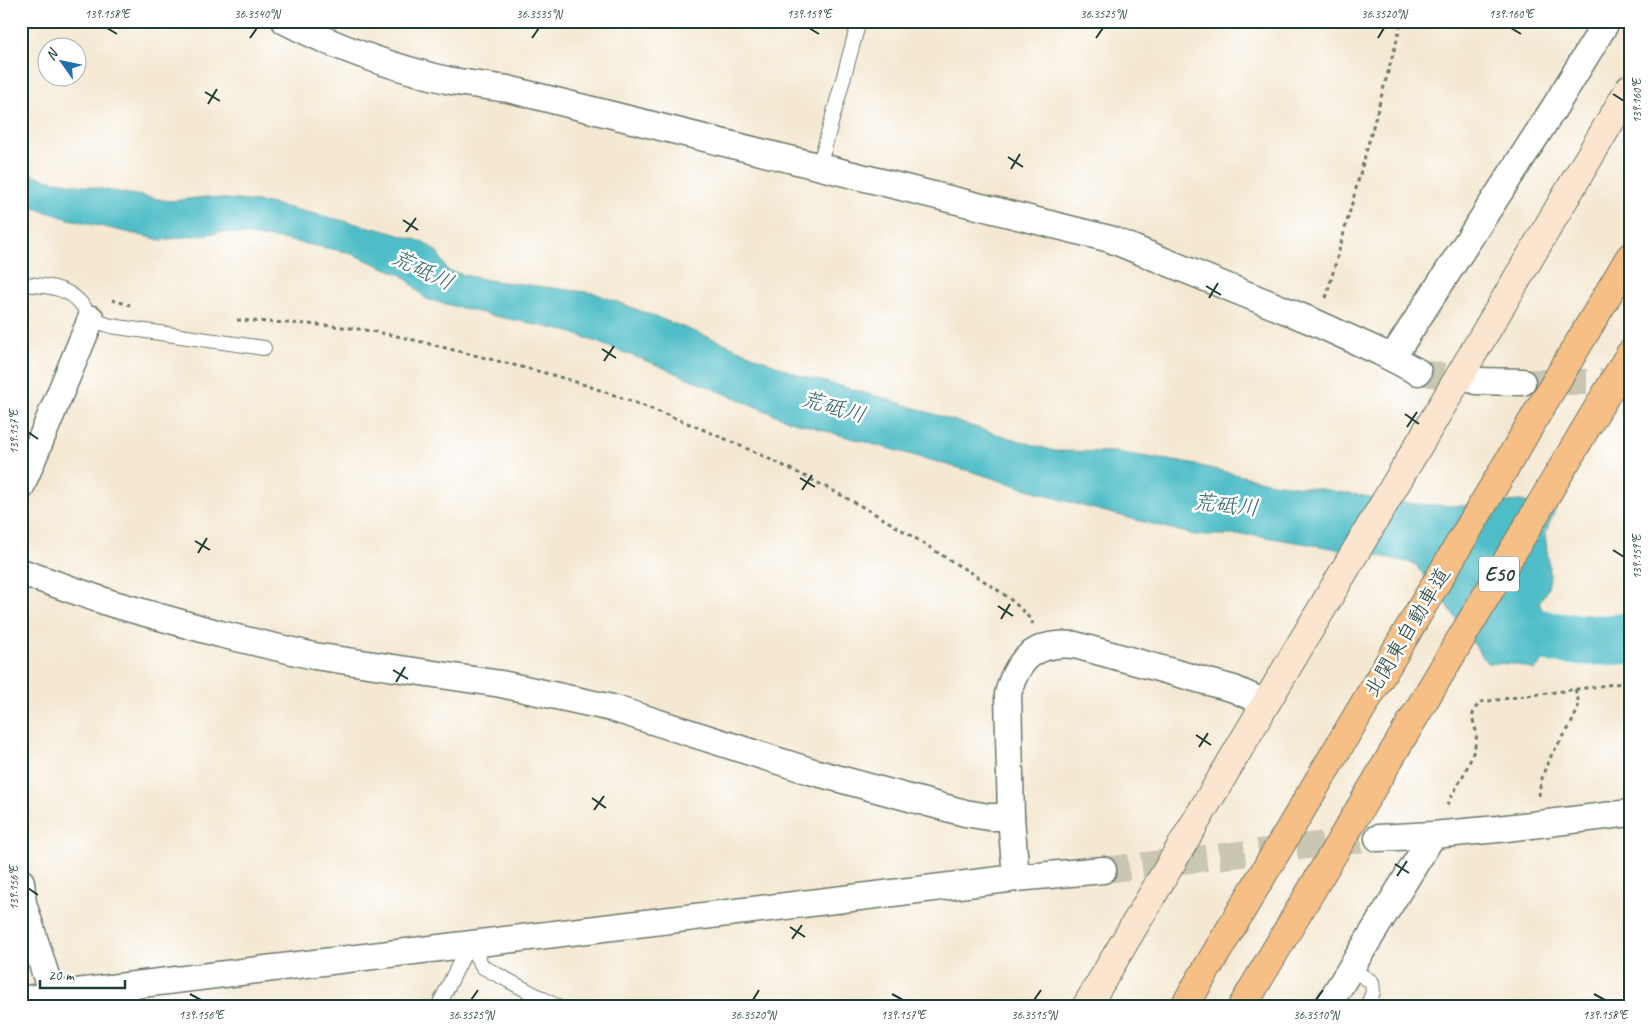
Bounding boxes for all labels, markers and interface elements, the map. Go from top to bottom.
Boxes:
text: 139.158°E [85,6,131,22]
text: 36.3540°N [234,6,281,22]
text: 36.3535°N [516,6,563,22]
text: 139.159°E [787,6,833,22]
text: 36.3525°N [1080,6,1127,22]
text: 36.3520°N [1361,6,1408,22]
text: 139.160°E [1489,6,1535,22]
north arrow [38,38,88,88]
text: N [42,45,62,63]
text: 139.160°E [1629,77,1645,123]
water label: 荒砥川 [387,243,458,297]
water label: 荒砥川 [798,384,869,430]
text: 139.157°E [6,408,22,454]
water label: 荒砥川 [1192,488,1260,522]
text: 139.159°E [1629,533,1645,579]
road number: E50 [1479,556,1519,592]
street label: 北関東自動車道 [1358,562,1456,702]
text: 139.156°E [6,864,22,910]
scale bar [40,958,125,990]
text: 20 m [48,966,75,985]
text: 139.156°E [179,1007,225,1023]
text: 36.3525°N [448,1007,495,1023]
text: 36.3520°N [730,1007,777,1023]
text: 139.157°E [881,1007,927,1023]
text: 36.3515°N [1011,1007,1058,1023]
text: 36.3510°N [1293,1007,1340,1023]
text: 139.158°E [1583,1007,1629,1023]

